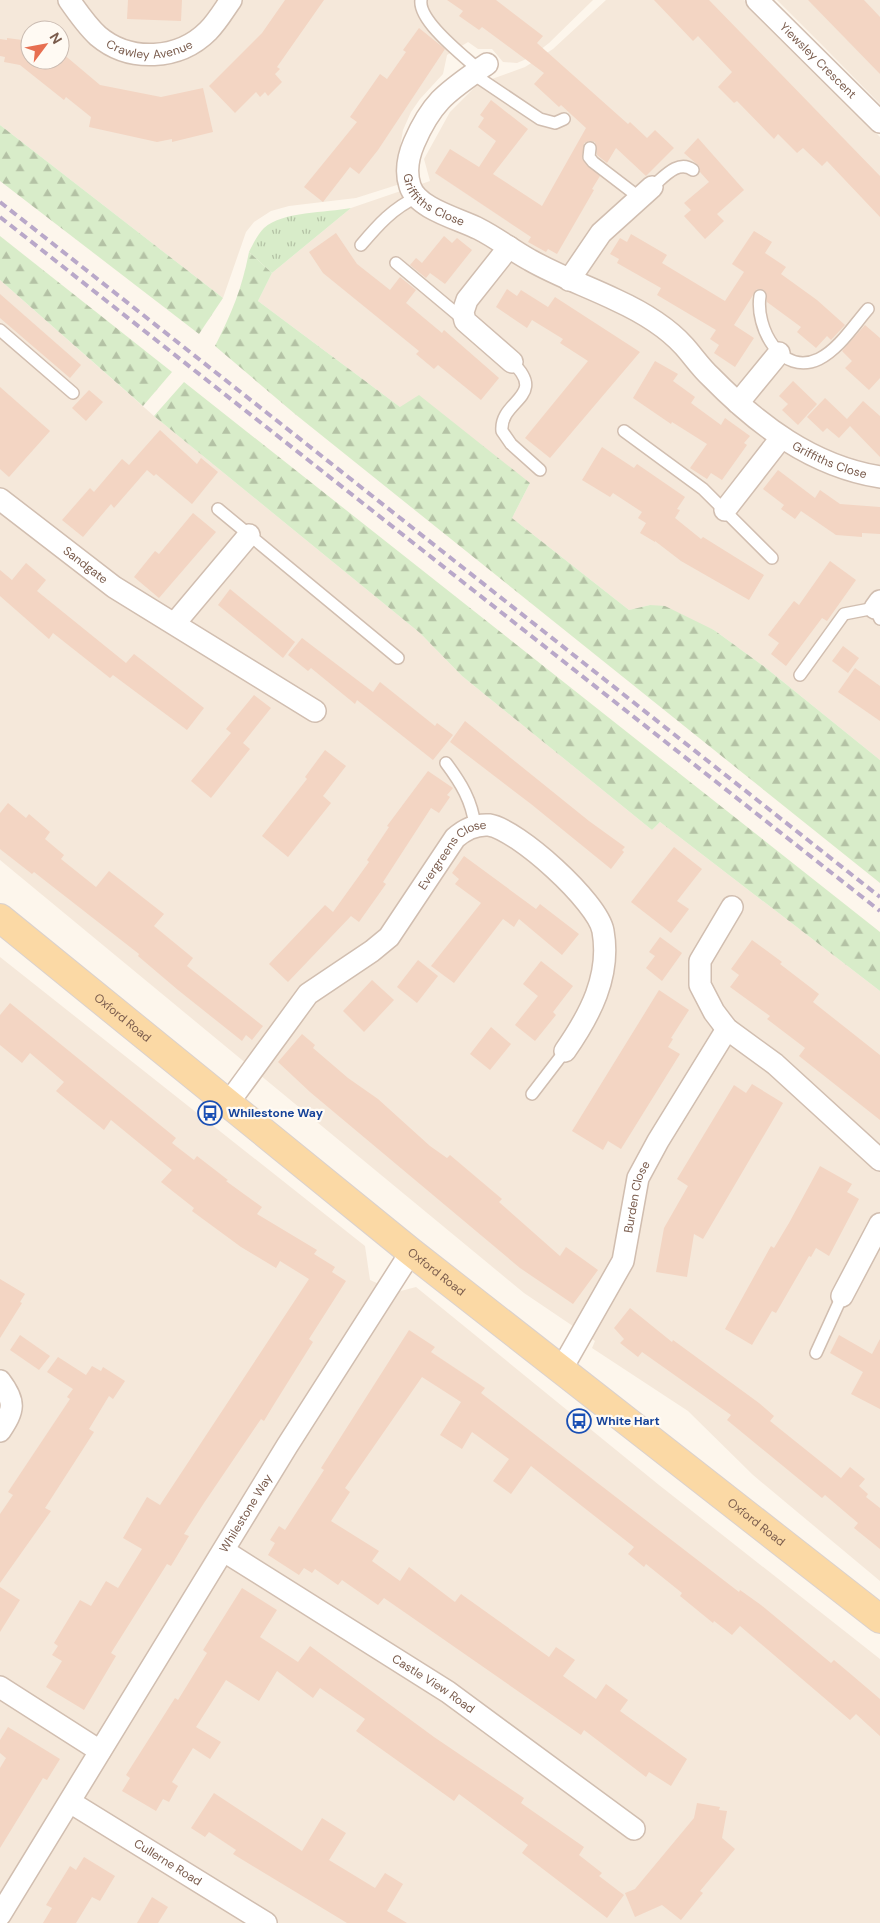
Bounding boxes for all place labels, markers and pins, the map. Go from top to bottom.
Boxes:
bus stop icon: Whilestone Way [197,1100,223,1126]
place label: Whilestone Way [228,1105,324,1121]
bus stop icon: White Hart [566,1408,592,1434]
place label: White Hart [596,1413,660,1429]

